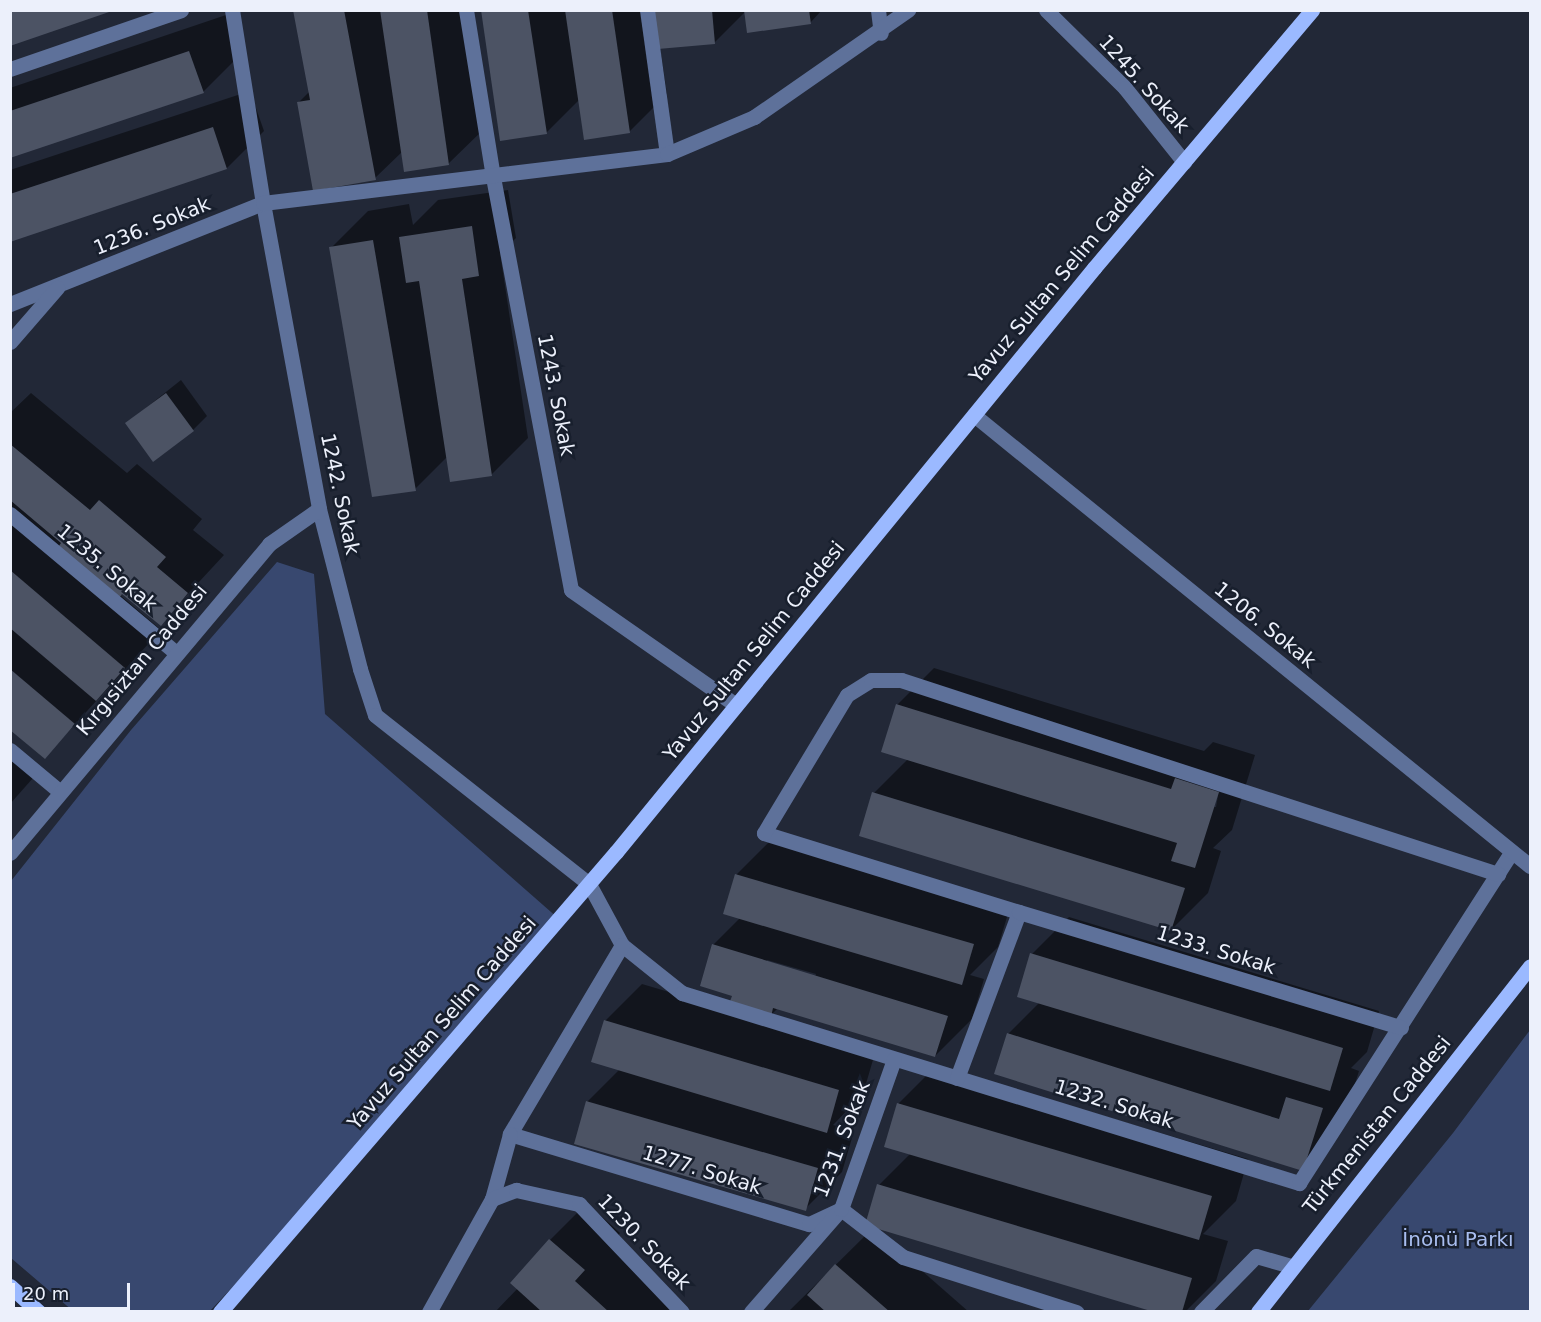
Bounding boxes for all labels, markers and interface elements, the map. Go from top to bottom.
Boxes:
street label: 1245. Sokak [1094,30,1194,138]
street label: Yavuz Sultan Selim Caddesi [964,162,1160,388]
street label: 1236. Sokak [90,192,214,260]
street label: 1243. Sokak [532,332,580,458]
street label: 1242. Sokak [315,431,365,557]
street label: 1235. Sokak [52,519,162,617]
street label: Yavuz Sultan Selim Caddesi [658,537,850,765]
street label: 1206. Sokak [1209,577,1321,673]
street label: Kırgısiztan Caddesi [72,579,212,741]
street label: Yavuz Sultan Selim Caddesi [343,911,541,1135]
street label: 1233. Sokak [1153,920,1279,980]
street label: Türkmenistan Caddesi [1298,1031,1456,1219]
street label: 1232. Sokak [1051,1074,1177,1134]
street label: 1231. Sokak [809,1077,875,1201]
street label: 1277. Sokak [639,1140,765,1200]
street label: 1230. Sokak [592,1189,696,1295]
park label: İnönü Parkı [1402,1227,1514,1251]
scale bar [15,1271,134,1309]
text: 20 m [23,1283,69,1304]

